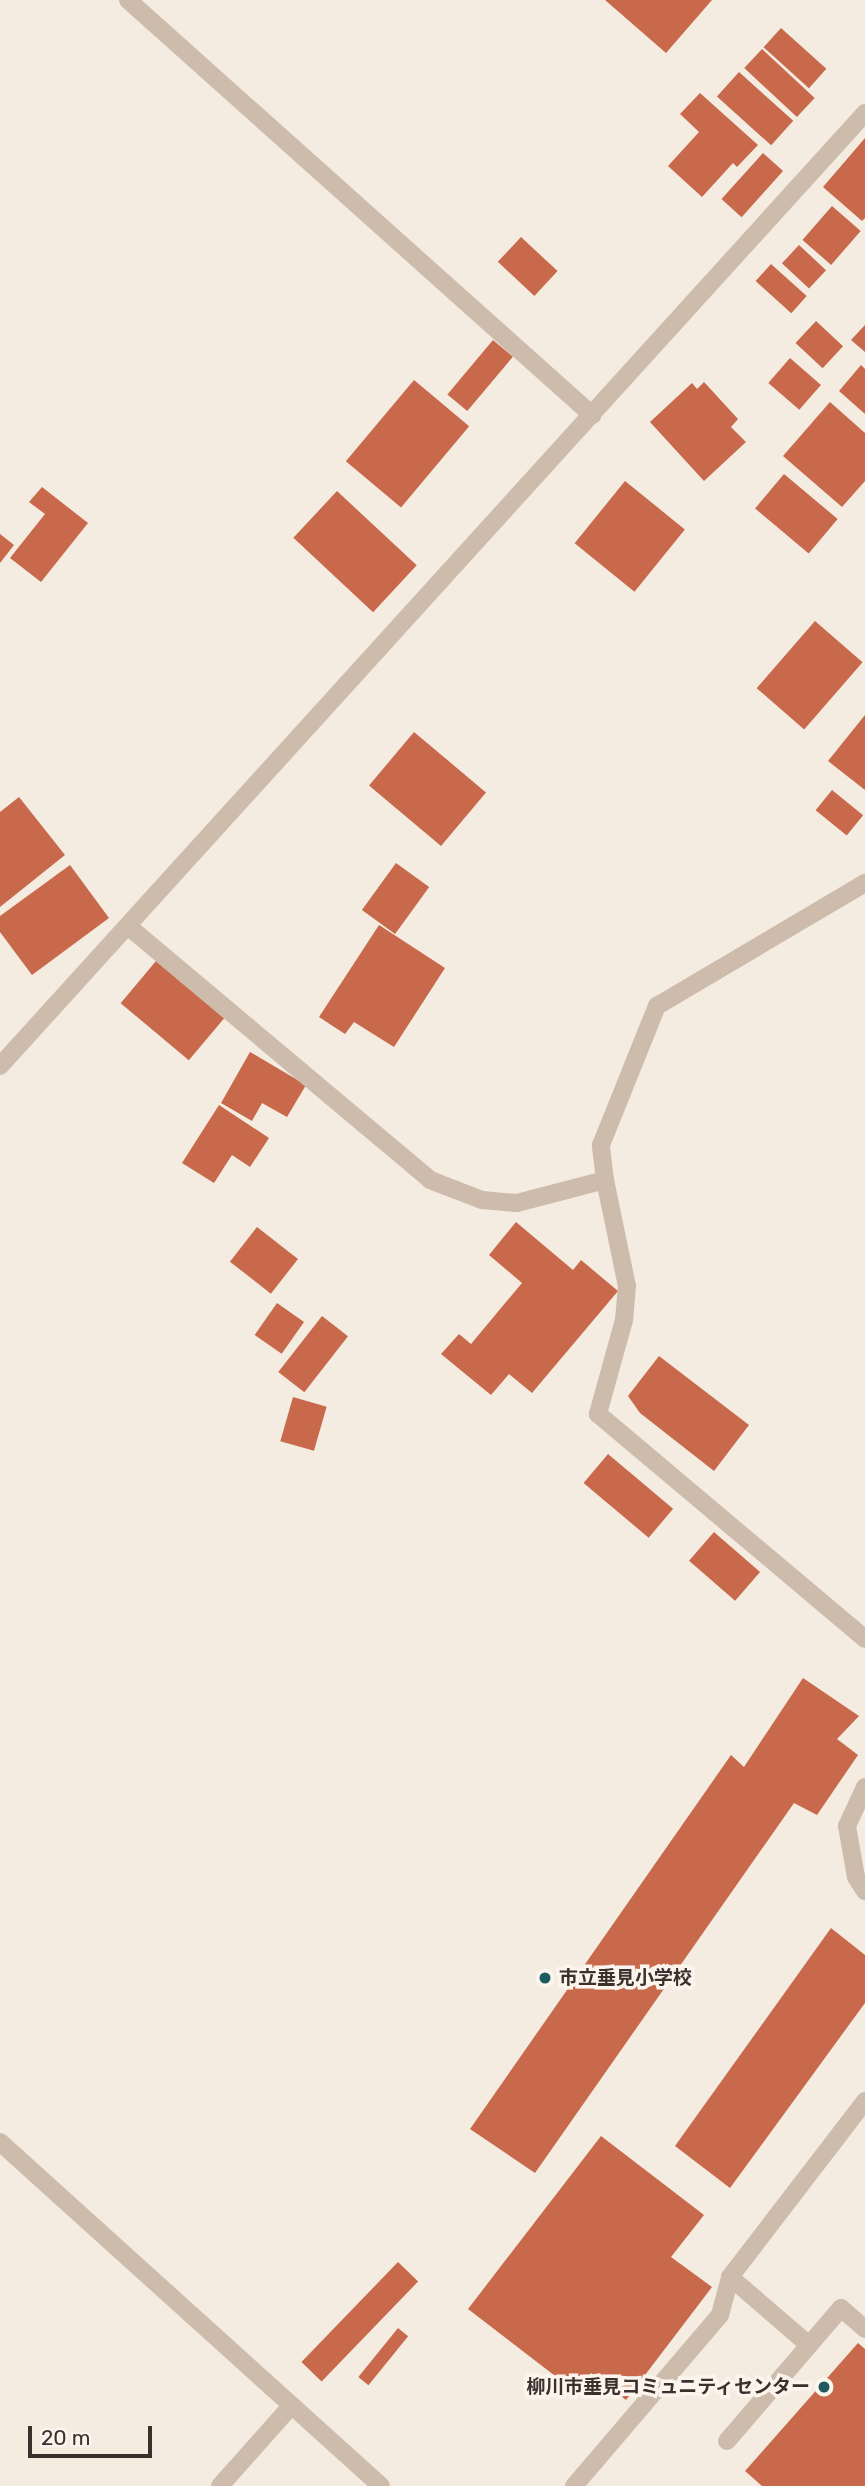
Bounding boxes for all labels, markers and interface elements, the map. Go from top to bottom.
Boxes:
place label: 市立垂見小学校 [559,1967,692,1989]
marker: 市立垂見小学校 [537,1970,553,1986]
place label: 柳川市垂見コミュニティセンター [525,2376,810,2398]
marker: 柳川市垂見コミュニティセンター [816,2379,832,2395]
scale bar [32,2412,156,2456]
text: 20 m [41,2425,90,2450]

